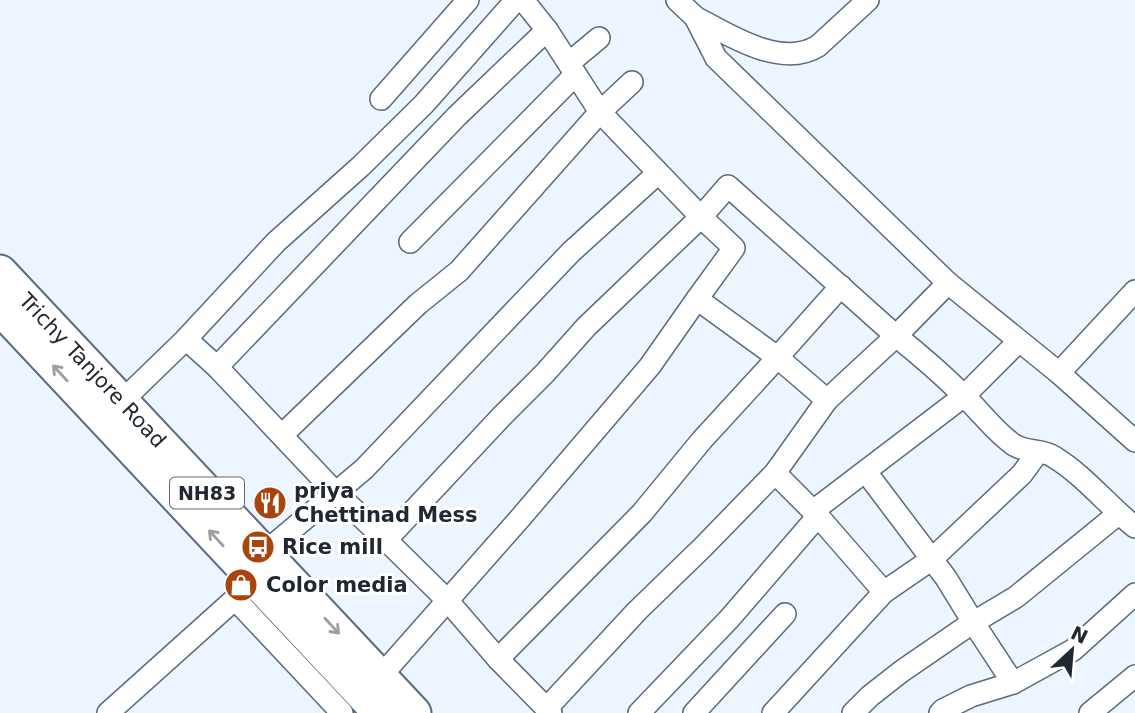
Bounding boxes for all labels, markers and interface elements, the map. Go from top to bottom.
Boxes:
street label: Trichy Tanjore Road [13,287,171,453]
one-way arrow [52,364,69,381]
road number: NH83 [170,478,244,508]
place label: priya Chettinad Mess [294,479,477,527]
restaurant icon: priya Chettinad Mess [251,484,289,522]
bus stop icon: Rice mill [239,528,277,566]
one-way arrow [208,529,224,547]
place label: Rice mill [282,535,383,559]
shop icon: Color media [222,566,260,604]
place label: Color media [266,573,408,597]
north arrow [1037,615,1107,685]
one-way arrow [323,617,340,634]
text: N [1067,621,1091,648]

